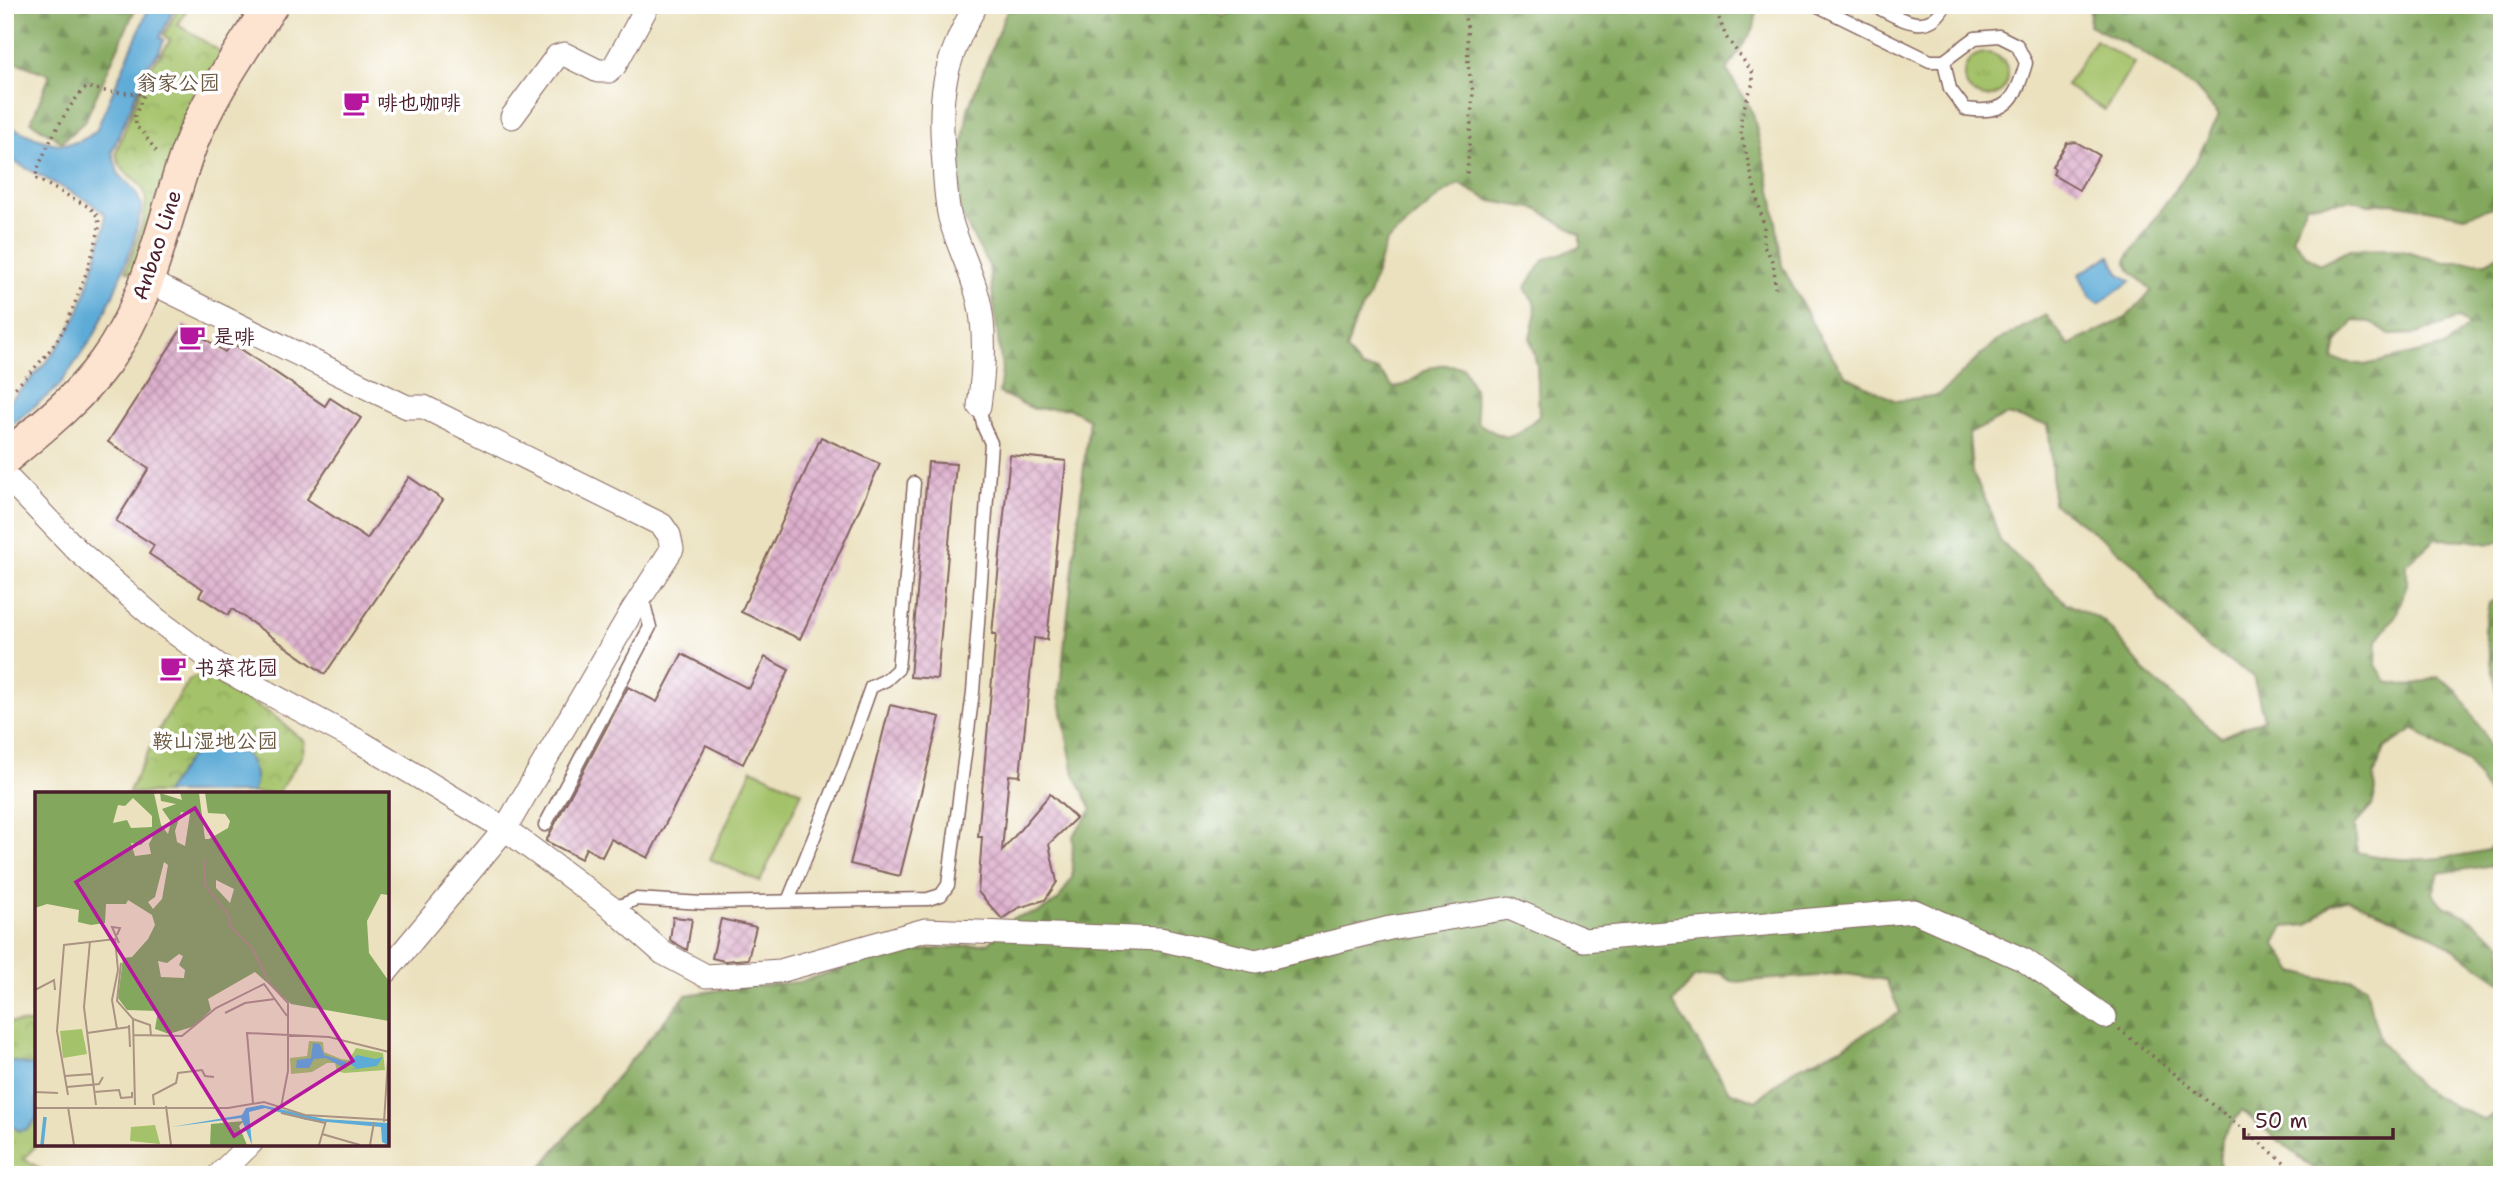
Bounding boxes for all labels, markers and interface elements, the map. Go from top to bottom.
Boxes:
park label: 翁家公园 [136,69,220,97]
cafe icon: 啡也咖啡 [341,88,371,118]
place label: 啡也咖啡 [377,89,461,117]
street label: Anbao Line [126,186,188,304]
cafe icon: 是啡 [177,322,207,352]
place label: 是啡 [213,323,255,351]
cafe icon: 书菜花园 [158,653,188,683]
place label: 书菜花园 [194,654,278,682]
park label: 鞍山湿地公园 [152,727,278,755]
inset map [35,792,388,1145]
scale bar [2244,1096,2393,1140]
text: 50 m [2255,1107,2308,1135]

